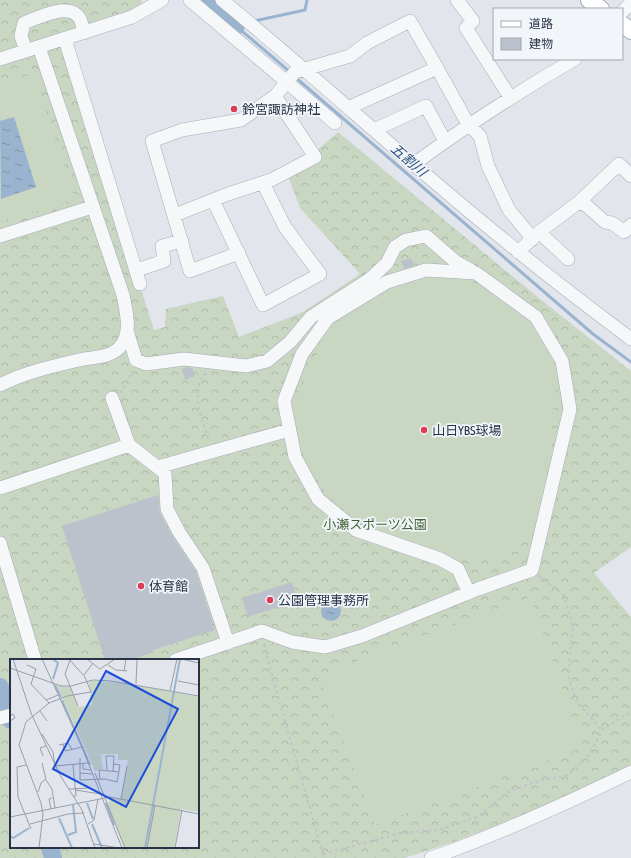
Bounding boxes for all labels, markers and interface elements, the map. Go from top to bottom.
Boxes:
legend [493,8,623,60]
text: 道路 [529,17,553,31]
text: 建物 [529,37,553,51]
place label: 鈴宮諏訪神社 [242,102,320,117]
marker: 鈴宮諏訪神社 [229,104,239,114]
water label: 五割川 [388,140,432,181]
place label: 山日YBS球場 [432,423,501,438]
marker: 山日YBS球場 [419,425,429,435]
park label: 小瀬スポーツ公園 [323,517,427,532]
place label: 体育館 [149,579,188,594]
marker: 体育館 [136,581,146,591]
place label: 公園管理事務所 [278,593,369,608]
marker: 公園管理事務所 [265,595,275,605]
inset map [10,659,199,848]

